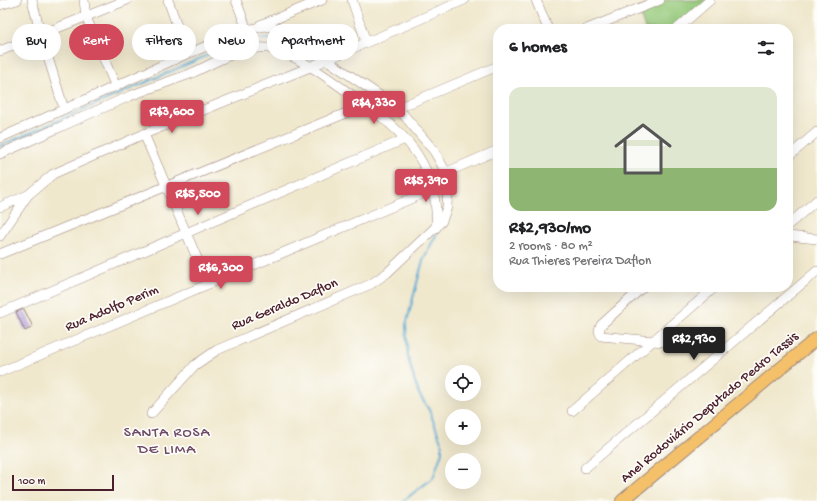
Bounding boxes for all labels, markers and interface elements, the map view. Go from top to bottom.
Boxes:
chip: Buy [12,24,61,60]
chip: Rent [69,24,124,60]
chip: Filters [132,24,196,60]
chip: New [204,24,259,60]
chip: Apartment [267,24,358,60]
icon: filters [755,37,777,59]
text: 6 homes [509,38,567,58]
pin: R$4,330 [337,91,411,125]
text: R$4,330 [352,96,396,111]
pin: R$3,600 [135,100,209,134]
text: R$3,600 [150,105,194,120]
icon: home [607,113,679,185]
pin: R$5,390 [389,169,463,203]
text: R$5,390 [404,174,448,189]
pin: R$5,500 [161,182,235,216]
text: R$5,500 [175,187,221,202]
text: R$2,930/mo [509,219,591,239]
text: 2 rooms · 80 m² [509,239,593,254]
text: Rua Thieres Pereira Daflon [509,254,651,269]
pin: R$6,300 [184,256,258,290]
text: R$6,300 [199,261,243,276]
street label: Rua Geraldo Daflon [229,275,341,335]
street label: Rua Adolfo Perim [63,282,161,336]
pin: R$2,930 [657,327,731,361]
street label: Anel Rodoviário Deputado Pedro Tassis [618,328,803,487]
text: R$2,930 [672,332,716,347]
map controls [445,365,481,489]
button: locate [445,365,481,401]
button: + [445,409,481,445]
district label: SANTA ROSA DE LIMA [124,424,210,459]
button: − [445,453,481,489]
scale bar [12,473,114,492]
text: 100 m [18,476,45,488]

